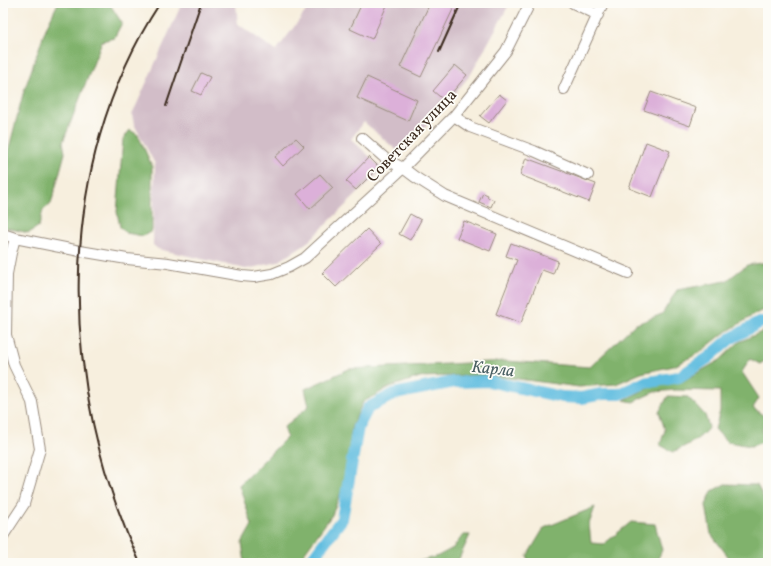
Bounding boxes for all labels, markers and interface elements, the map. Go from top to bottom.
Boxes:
street label: Советская улица [362,85,463,188]
water label: Карла [470,356,515,383]

